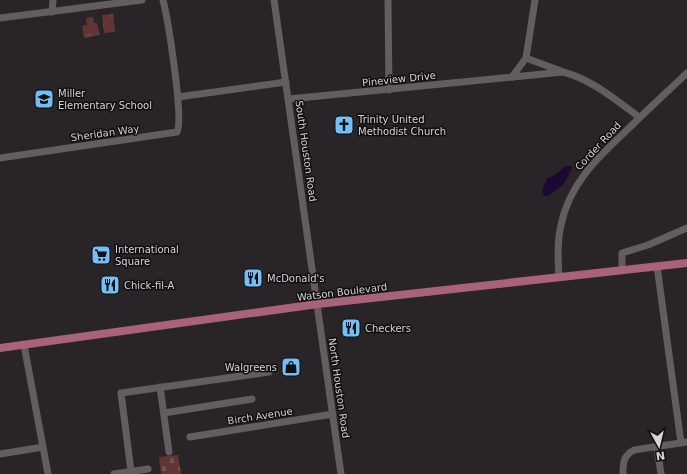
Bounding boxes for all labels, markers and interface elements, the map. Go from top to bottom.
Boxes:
street label: Pineview Drive [362,70,436,88]
school or university icon: Miller Elementary School [33,88,55,110]
place label: Miller Elementary School [58,88,152,111]
street label: South Houston Road [293,100,319,202]
church icon: Trinity United Methodist Church [333,114,355,136]
place label: Trinity United Methodist Church [357,114,446,137]
street label: Corder Road [573,120,623,172]
street label: Sheridan Way [70,123,140,143]
supermarket icon: International Square [90,244,112,266]
place label: International Square [115,244,179,267]
restaurant icon: McDonald's [242,267,264,289]
place label: McDonald's [267,273,325,284]
restaurant icon: Chick-fil-A [99,274,121,296]
place label: Chick-fil-A [124,280,174,291]
street label: Watson Boulevard [296,281,388,303]
restaurant icon: Checkers [340,317,362,339]
place label: Checkers [365,323,411,334]
street label: North Houston Road [327,337,351,439]
shop icon: Walgreens [280,356,302,378]
place label: Walgreens [225,362,277,373]
street label: Birch Avenue [227,405,293,427]
north arrow [639,426,679,466]
text: N [655,448,666,462]

